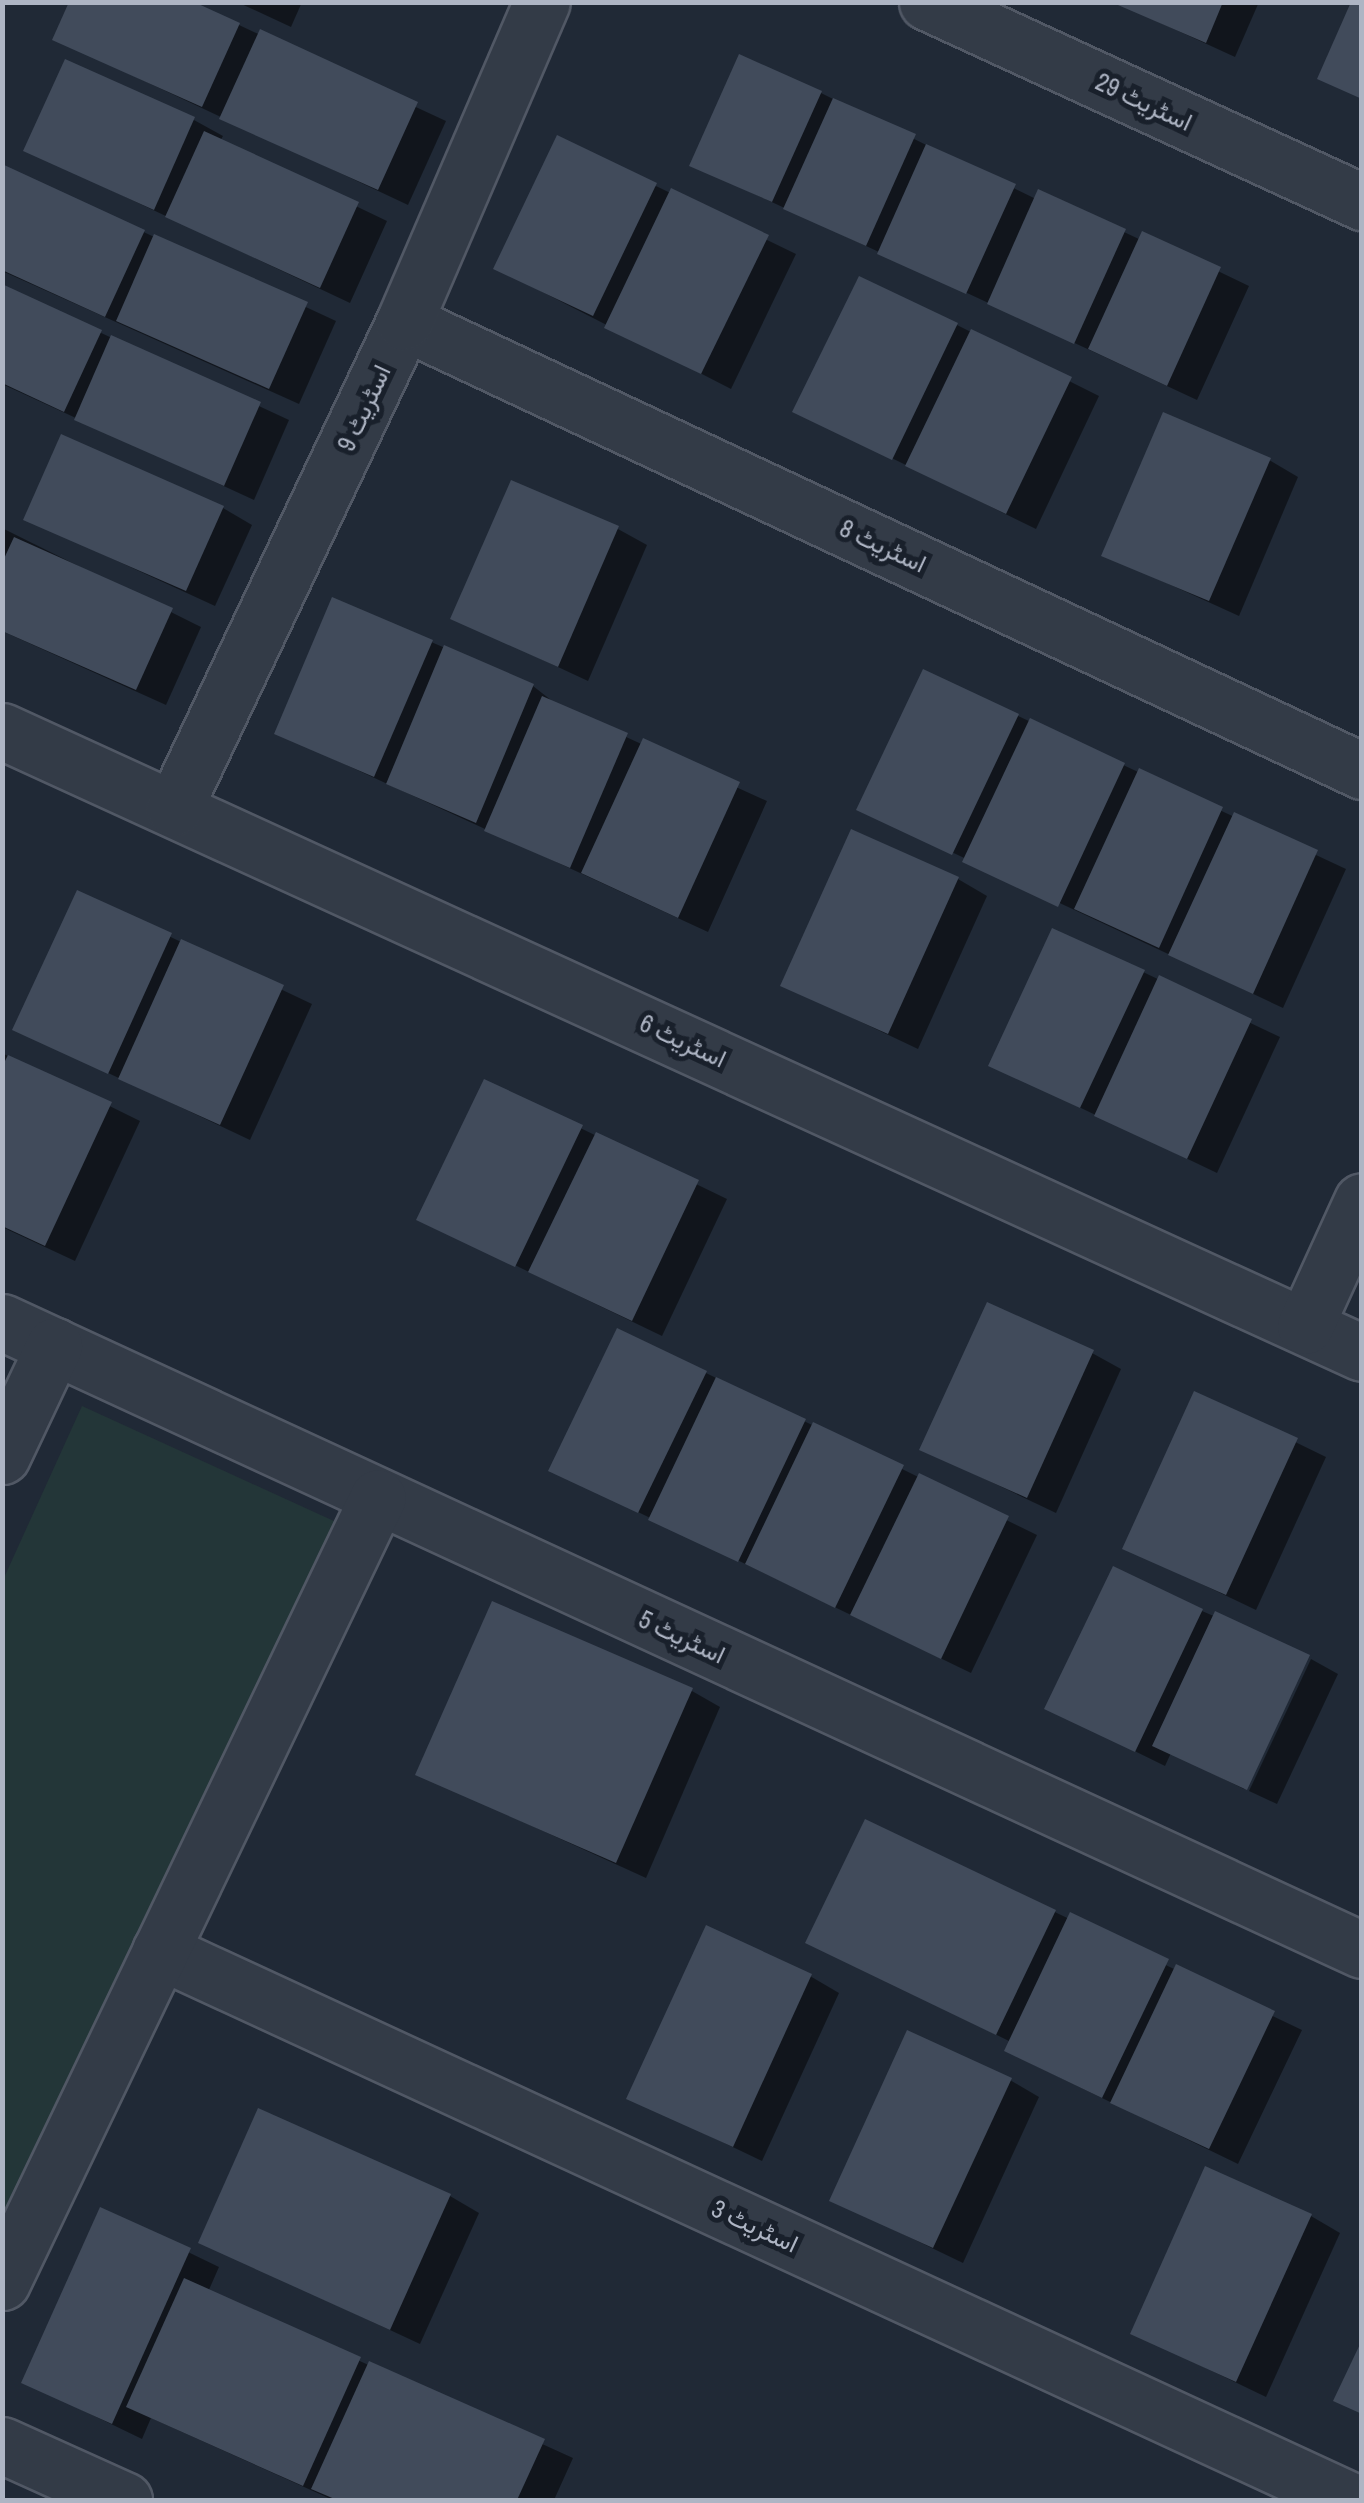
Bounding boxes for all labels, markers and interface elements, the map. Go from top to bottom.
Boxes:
street label: اسٹریٹ 29 [1091,67,1197,137]
street label: اسٹریٹ 9 [331,360,397,456]
street label: اسٹریٹ 8 [835,513,931,579]
street label: اسٹریٹ 6 [635,1008,731,1074]
street label: اسٹریٹ 5 [634,1604,730,1670]
street label: اسٹریٹ 3 [707,2193,803,2259]

